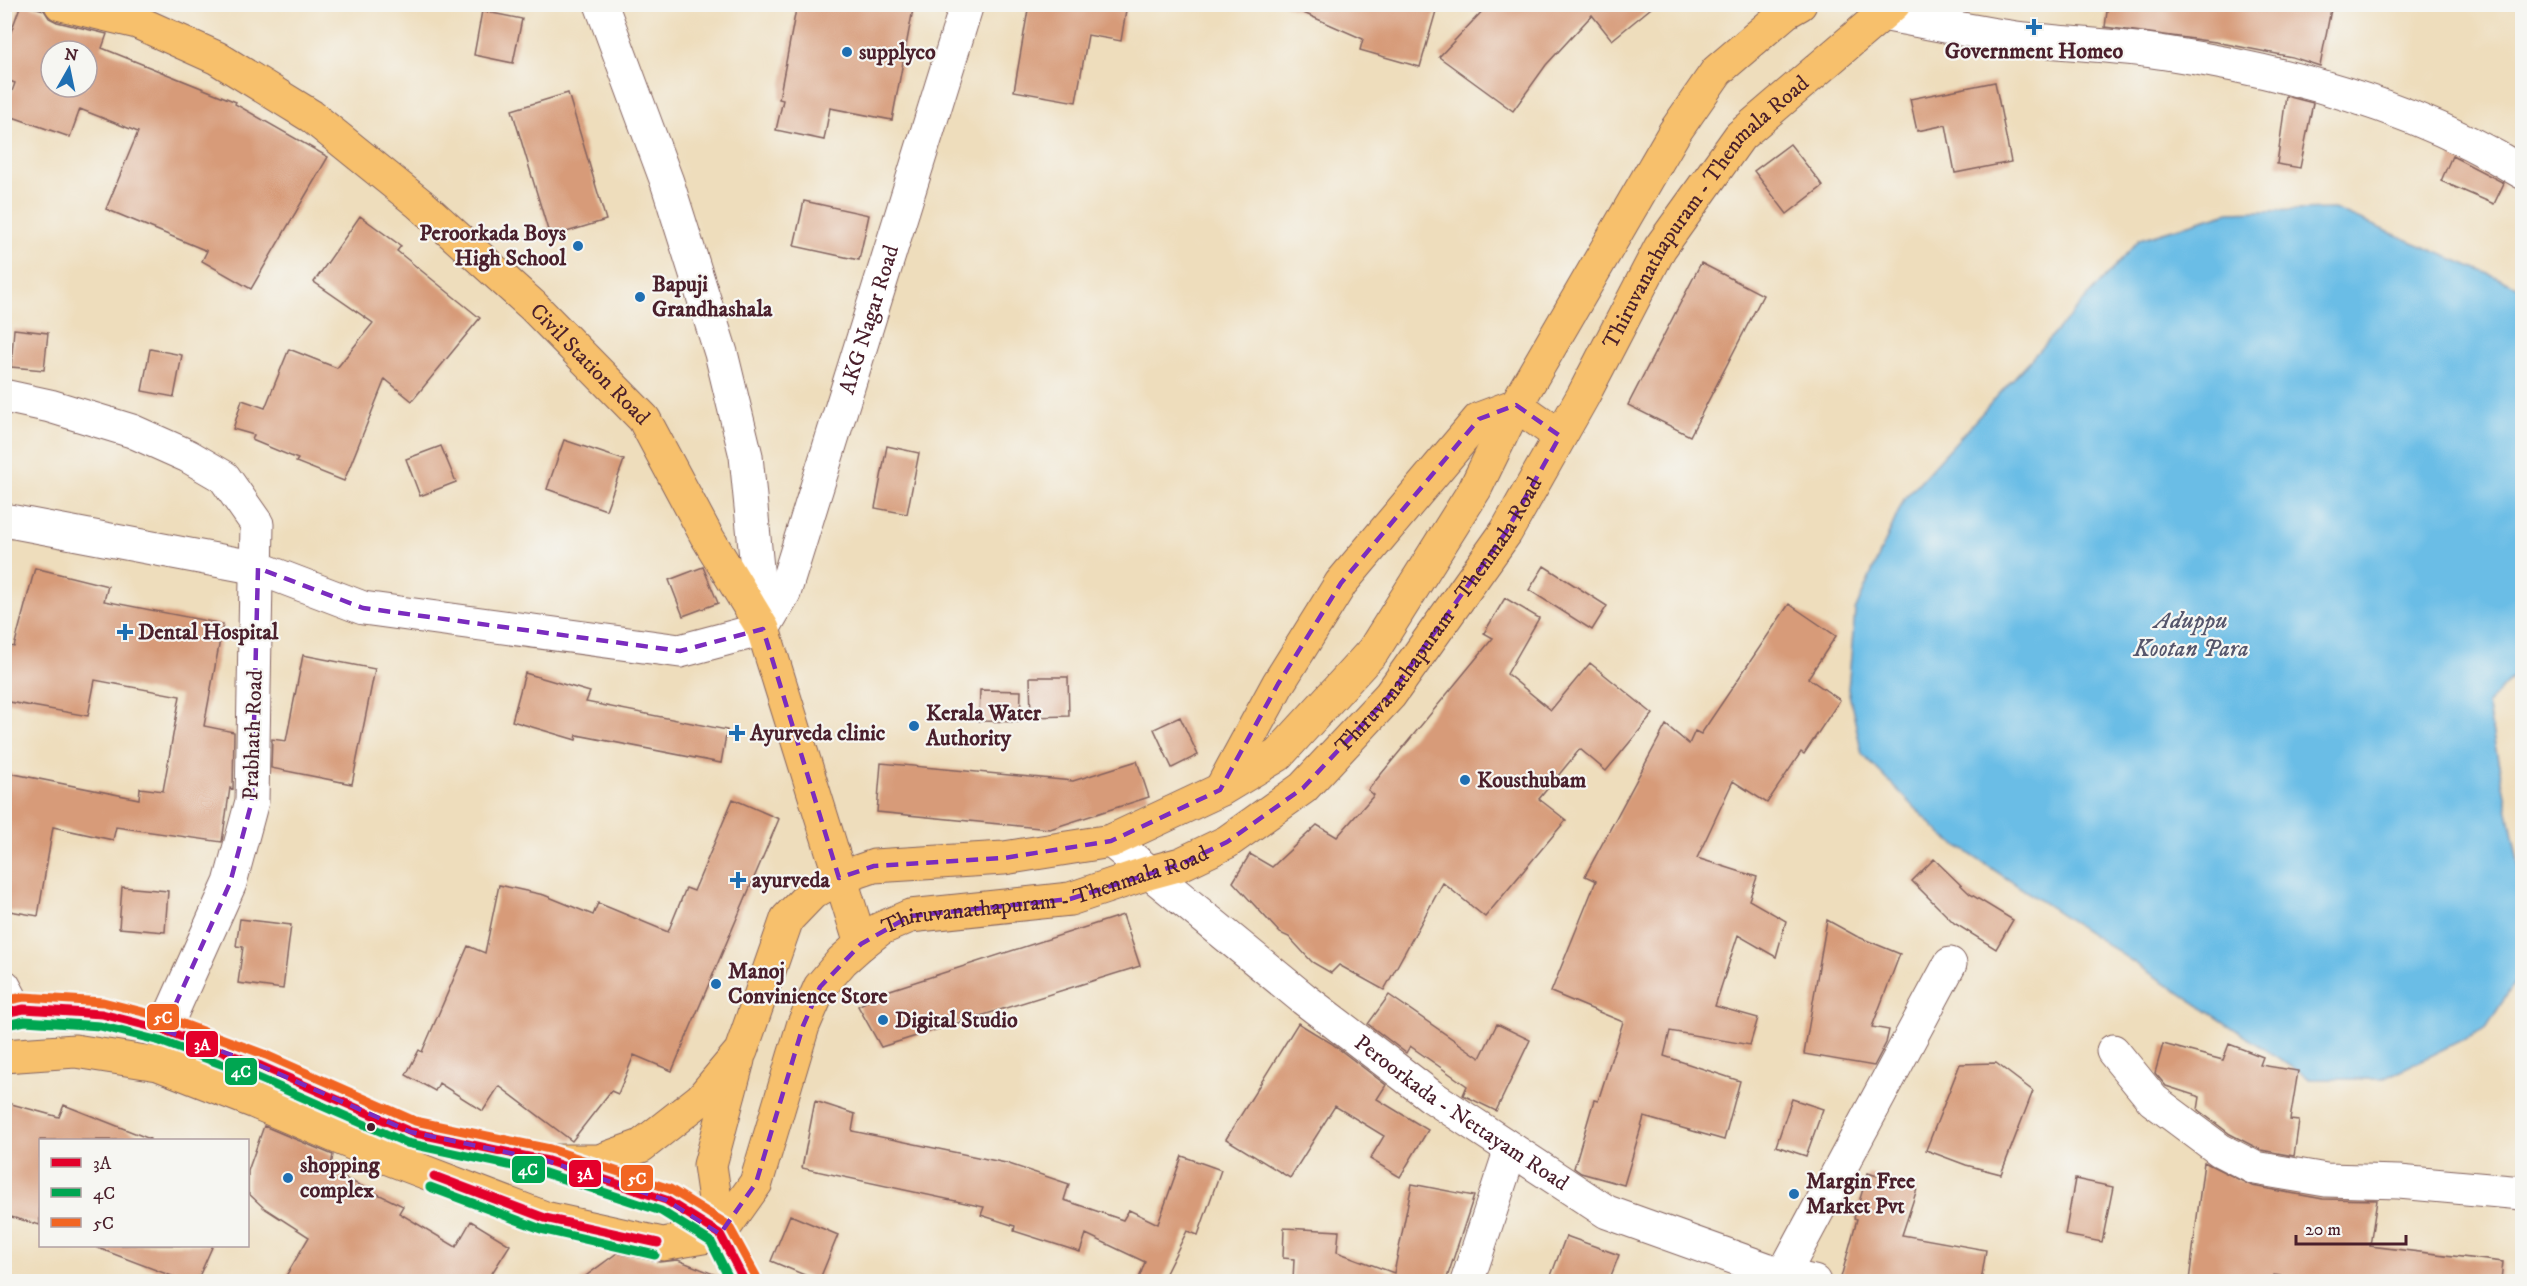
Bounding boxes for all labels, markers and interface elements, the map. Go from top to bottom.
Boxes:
marker: Government Homeo [2025,18,2043,36]
place label: Government Homeo [1945,38,2123,65]
north arrow [39,39,99,99]
place label: supplyco [859,39,936,66]
text: N [63,44,79,66]
marker: supplyco [840,45,854,59]
street label: Thiruvanathapuram - Thenmala Road [1596,70,1814,353]
place label: Peroorkada Boys High School [419,220,567,272]
marker: Peroorkada Boys High School [571,239,585,253]
street label: AKG Nagar Road [833,242,905,397]
place label: Bapuji Grandhashala [652,271,773,323]
marker: Bapuji Grandhashala [633,290,647,304]
street label: Civil Station Road [524,298,656,431]
street label: Thiruvanathapuram - Thenmala Road [1329,472,1548,759]
water label: Aduppu Kootan Para [2132,606,2249,664]
place label: Dental Hospital [138,619,279,646]
marker: Dental Hospital [116,623,134,641]
street label: Prabhath Road [237,669,269,801]
place label: Kerala Water Authority [925,700,1042,752]
marker: Kerala Water Authority [907,719,921,733]
place label: Ayurveda clinic [749,720,886,747]
marker: Ayurveda clinic [728,724,746,742]
place label: Kousthubam [1477,767,1587,794]
marker: Kousthubam [1458,773,1472,787]
street label: Thiruvanathapuram - Thenmala Road [877,839,1213,940]
place label: ayurveda [752,867,830,894]
marker: ayurveda [729,871,747,889]
place label: Manoj Convinience Store [728,958,888,1010]
marker: Manoj Convinience Store [709,977,723,991]
line badge: 5C [146,1003,180,1031]
place label: Digital Studio [895,1007,1018,1034]
text: 5C [153,1008,172,1028]
marker: Digital Studio [876,1013,890,1027]
street label: Peroorkada - Nettayam Road [1349,1029,1574,1197]
line badge: 3A [185,1030,219,1058]
text: 3A [194,1035,211,1055]
line badge: 4C [224,1057,258,1086]
text: 4C [230,1062,251,1082]
unlabelled marker [365,1121,377,1133]
legend [39,1139,249,1247]
place label: shopping complex [300,1152,381,1204]
text: 3A [93,1153,112,1175]
line badge: 4C [511,1155,546,1184]
line badge: 3A [568,1159,602,1188]
text: 4C [517,1160,538,1180]
text: 3A [577,1164,594,1184]
line badge: 5C [620,1164,654,1192]
place label: Margin Free Market Pvt [1806,1168,1915,1220]
text: 5C [627,1169,646,1189]
marker: shopping complex [281,1171,295,1185]
text: 4C [93,1183,115,1205]
marker: Margin Free Market Pvt [1787,1187,1801,1201]
scale bar [2296,1208,2406,1246]
text: 5C [93,1213,114,1235]
text: 20 m [2305,1219,2341,1241]

